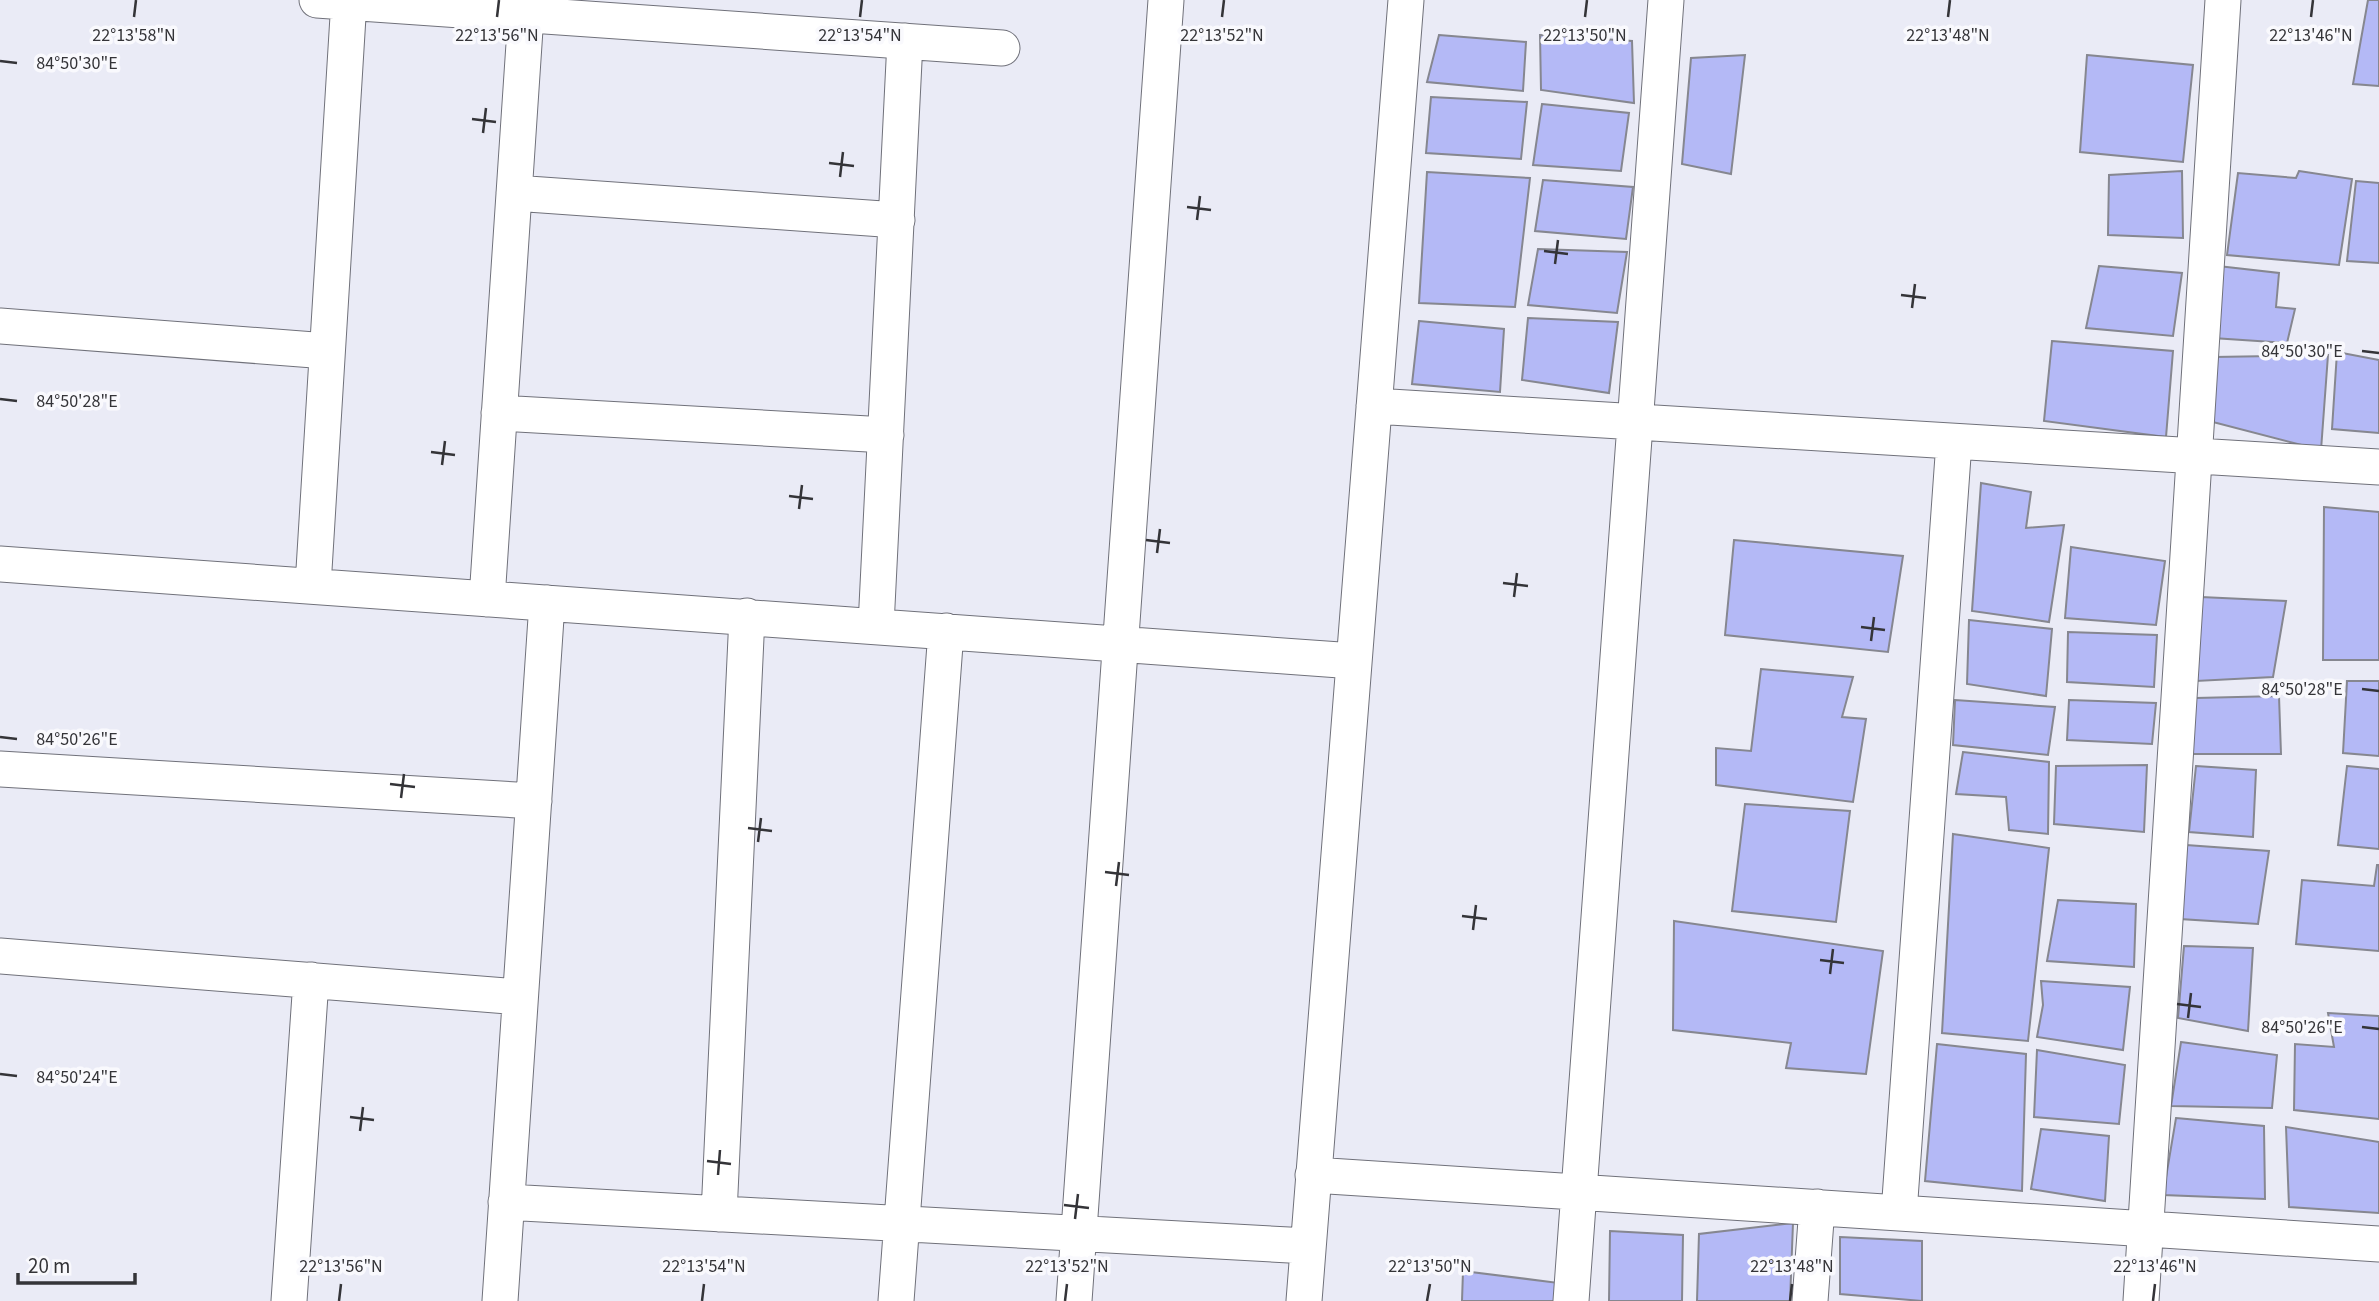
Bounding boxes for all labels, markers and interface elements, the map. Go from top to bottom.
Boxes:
text: 22°13'58"N [92,23,176,48]
text: 22°13'56"N [455,23,539,48]
text: 22°13'54"N [818,23,902,48]
text: 22°13'52"N [1180,23,1264,48]
text: 22°13'50"N [1543,23,1627,48]
text: 22°13'48"N [1906,23,1990,48]
text: 22°13'46"N [2269,23,2353,48]
text: 84°50'30"E [36,51,118,76]
text: 84°50'30"E [2261,339,2343,364]
text: 84°50'28"E [36,389,118,414]
text: 84°50'28"E [2261,677,2343,702]
text: 84°50'26"E [36,727,118,752]
text: 84°50'26"E [2261,1015,2343,1040]
text: 84°50'24"E [36,1065,118,1090]
scale bar [18,1242,135,1286]
text: 20 m [28,1251,70,1281]
text: 22°13'56"N [299,1254,383,1279]
text: 22°13'54"N [662,1254,746,1279]
text: 22°13'52"N [1025,1254,1109,1279]
text: 22°13'50"N [1388,1254,1472,1279]
text: 22°13'48"N [1750,1254,1834,1279]
text: 22°13'46"N [2113,1254,2197,1279]

